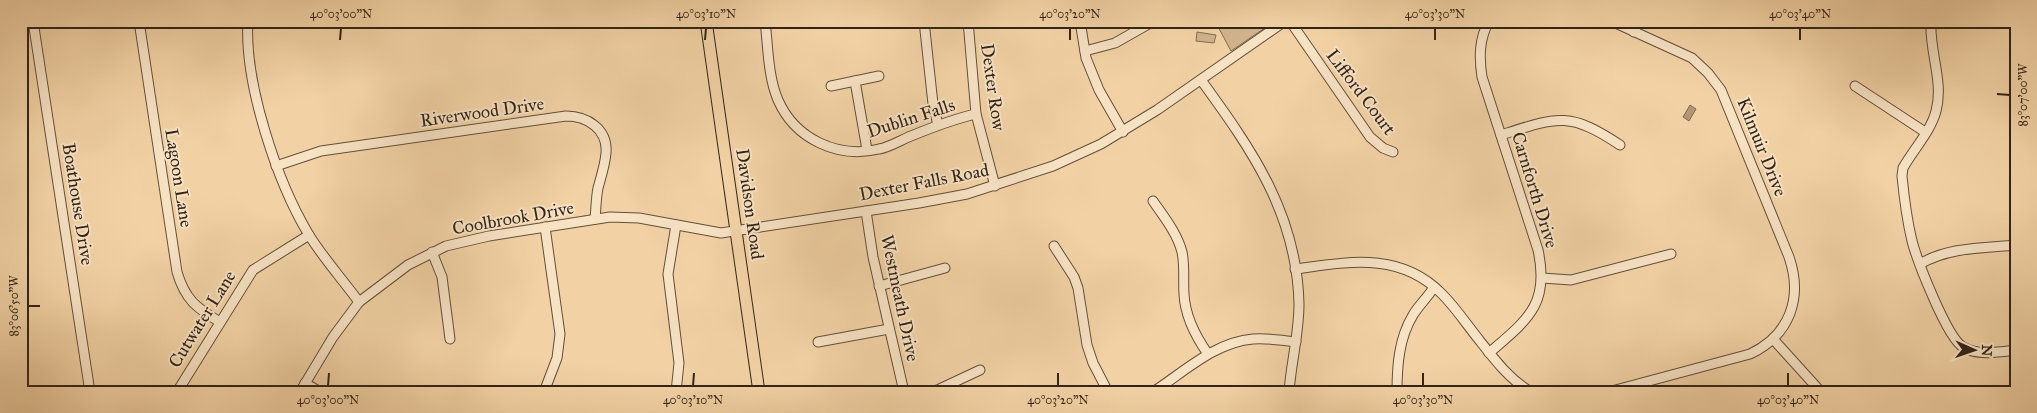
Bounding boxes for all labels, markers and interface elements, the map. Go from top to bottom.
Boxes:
text: 40°03'00"N [310,7,372,21]
text: 40°03'10"N [676,7,736,21]
text: 40°03'20"N [1039,7,1101,21]
text: 40°03'30"N [1405,7,1465,21]
text: 40°03'40"N [1769,7,1831,21]
street label: Dexter Row [976,42,1010,132]
street label: Lifford Court [1322,45,1401,140]
text: 83°07'00"W [2016,63,2030,126]
street label: Riverwood Drive [419,92,545,132]
street label: Dublin Falls [864,93,958,143]
street label: Kilmuir Drive [1732,94,1792,200]
street label: Lagoon Lane [159,127,198,229]
street label: Carnforth Drive [1507,129,1563,251]
street label: Boathouse Drive [57,141,99,267]
street label: Davidson Road [731,147,769,261]
street label: Dexter Falls Road [857,159,991,205]
street label: Coolbrook Drive [451,196,575,240]
street label: Westmeath Drive [876,233,924,363]
street label: Cutwater Lane [163,266,241,372]
text: 83°06'50"W [7,275,21,337]
north arrow [1950,326,2000,376]
text: N [1978,344,1995,357]
text: 40°03'00"N [297,393,359,407]
text: 40°03'10"N [663,393,723,407]
text: 40°03'20"N [1027,393,1089,407]
text: 40°03'30"N [1393,393,1453,407]
text: 40°03'40"N [1757,393,1819,407]

